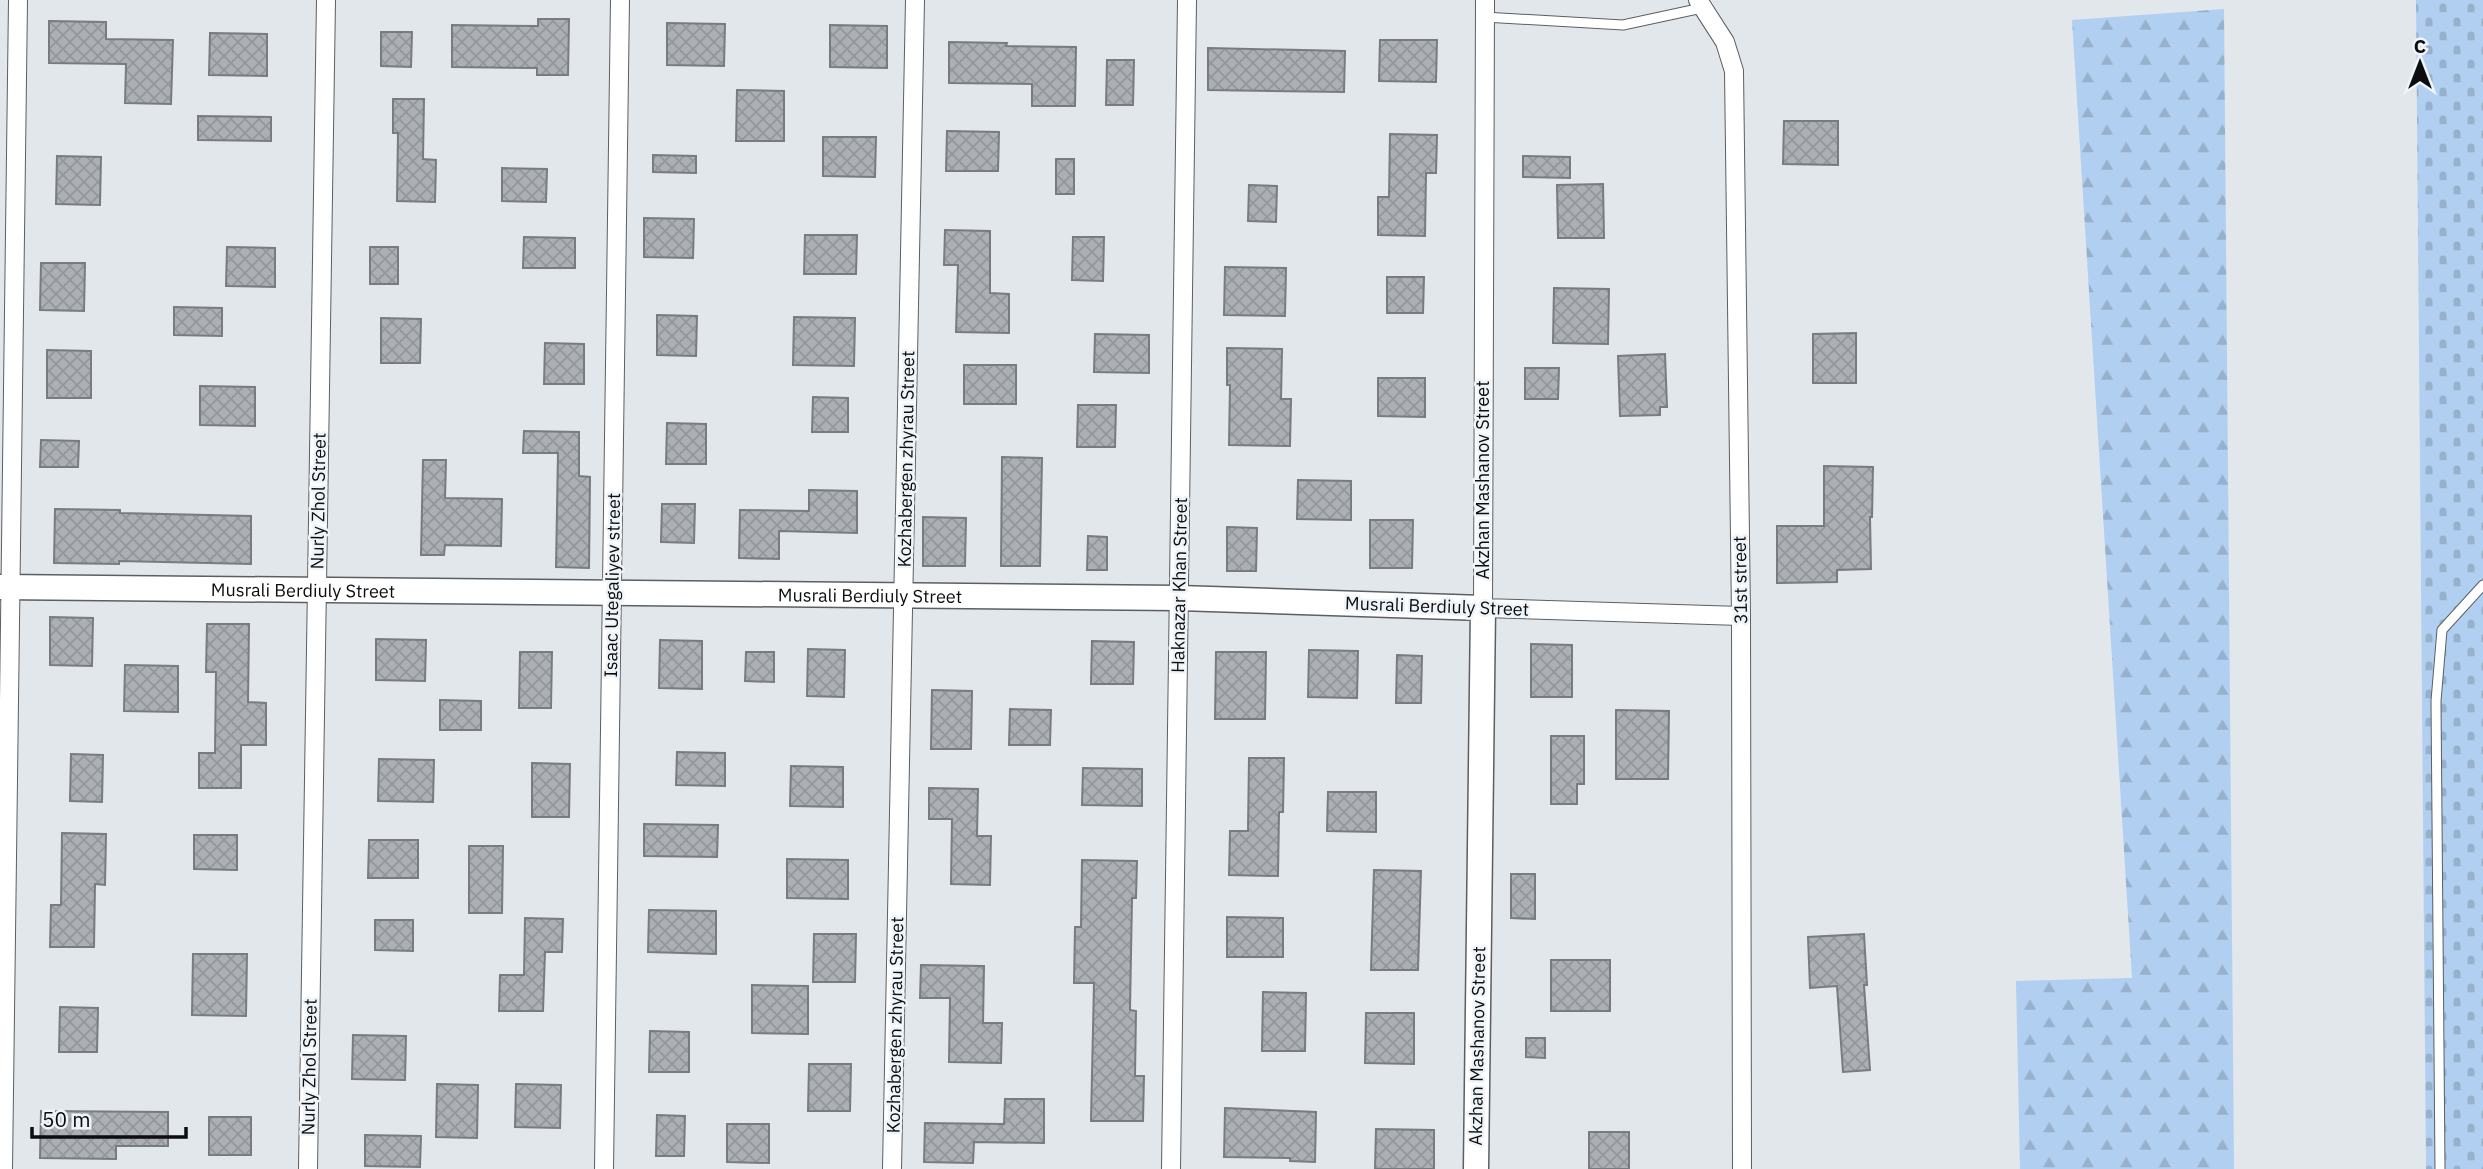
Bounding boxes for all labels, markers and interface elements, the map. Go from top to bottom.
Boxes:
north arrow [2385,28,2455,98]
text: С [2414,34,2426,58]
street label: Kozhabergen zhyrau Street [893,350,919,568]
street label: Akzhan Mashanov Street [1471,380,1494,580]
street label: Nurly Zhol Street [305,432,331,570]
street label: Isaac Utegaliyev street [599,493,625,677]
street label: Haknazar Khan Street [1166,497,1192,673]
street label: 31st street [1728,536,1752,624]
street label: Musrali Berdiuly Street [211,577,395,602]
street label: Musrali Berdiuly Street [778,583,962,607]
street label: Musrali Berdiuly Street [1345,591,1529,621]
street label: Kozhabergen zhyrau Street [882,916,908,1134]
street label: Akzhan Mashanov Street [1464,946,1490,1146]
street label: Nurly Zhol Street [296,998,322,1136]
scale bar [32,1096,186,1140]
text: 50 m [42,1105,91,1133]

